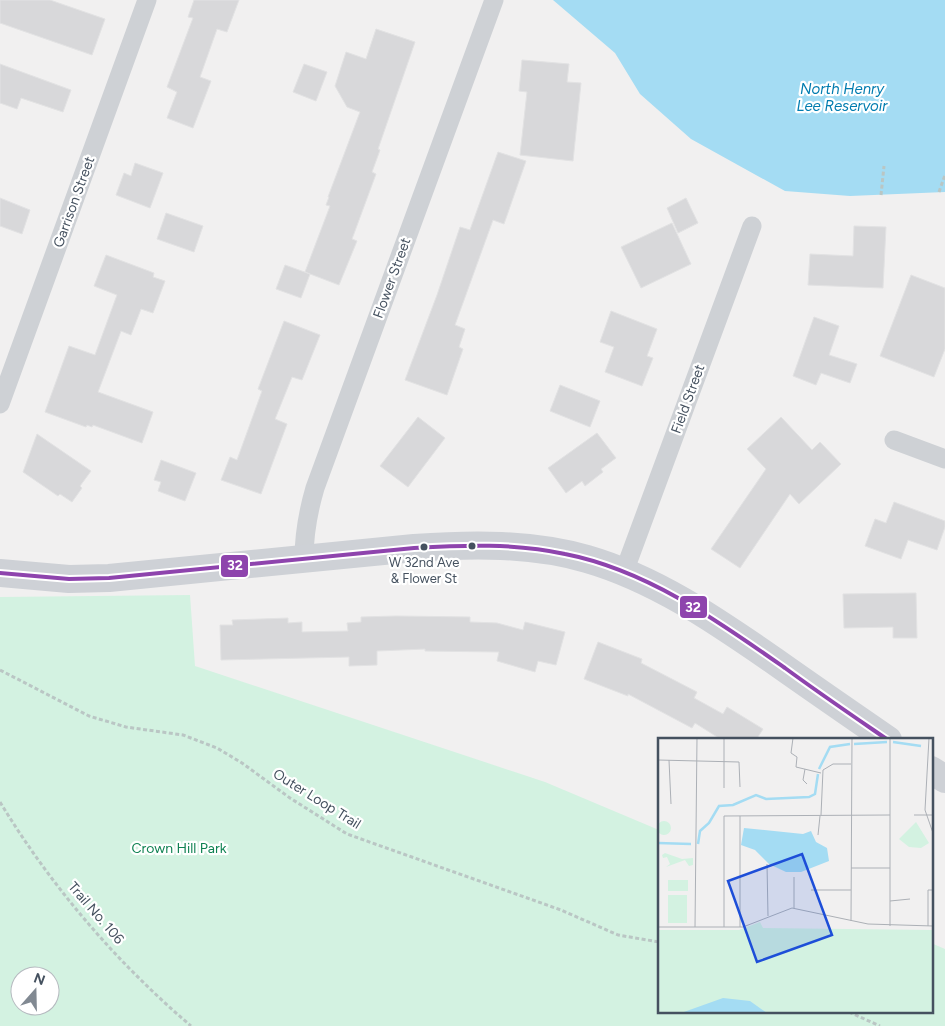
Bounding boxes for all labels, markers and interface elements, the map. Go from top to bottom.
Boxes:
water label: North Henry Lee Reservoir [797,80,888,115]
street label: Garrison Street [50,154,98,250]
street label: Flower Street [370,235,414,321]
street label: Field Street [668,362,708,436]
unlabelled marker [467,541,477,551]
marker: W 32nd Ave & Flower St [419,542,429,552]
line badge: 32 [220,554,249,578]
place label: W 32nd Ave & Flower St [389,555,459,586]
text: 32 [227,557,243,574]
line badge: 32 [679,595,708,619]
text: 32 [685,599,701,616]
inset map [658,738,932,1014]
street label: Outer Loop Trail [270,765,364,833]
park label: Crown Hill Park [131,840,227,857]
street label: Trail No. 106 [64,878,128,948]
north arrow [10,966,60,1016]
text: N [31,969,47,989]

